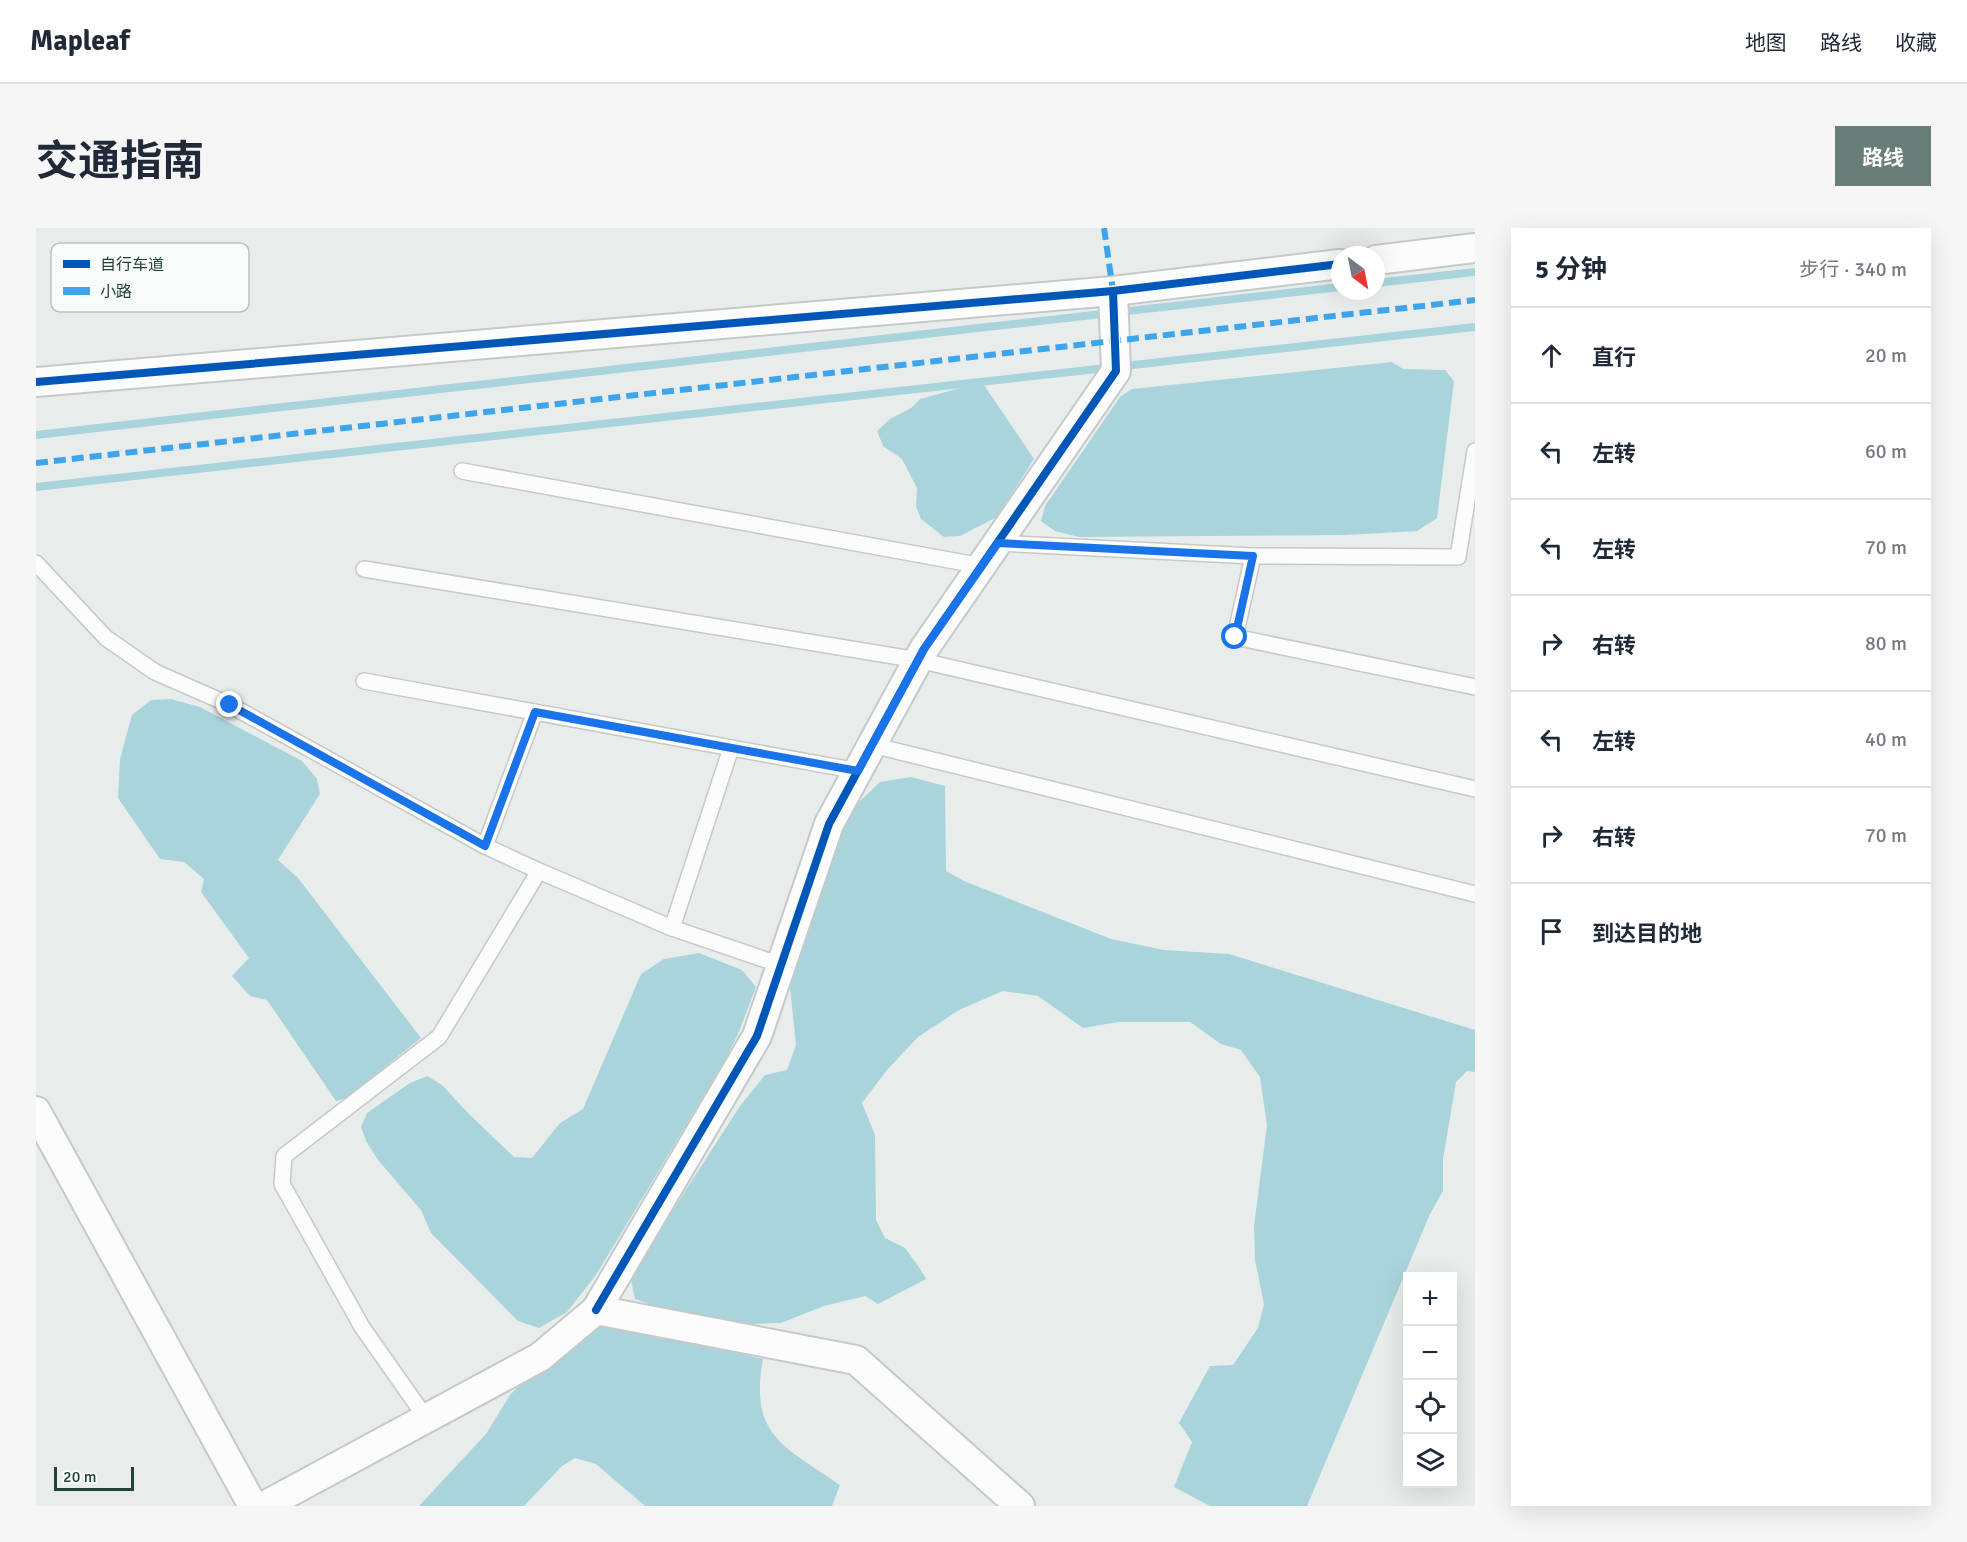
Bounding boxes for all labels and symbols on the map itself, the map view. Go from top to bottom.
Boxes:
legend [51,243,249,312]
north arrow [1331,246,1385,300]
text: 自行车道 [100,255,164,275]
text: 小路 [100,282,132,302]
route start [1221,623,1247,649]
route end [216,691,242,717]
scale bar [54,1464,134,1492]

